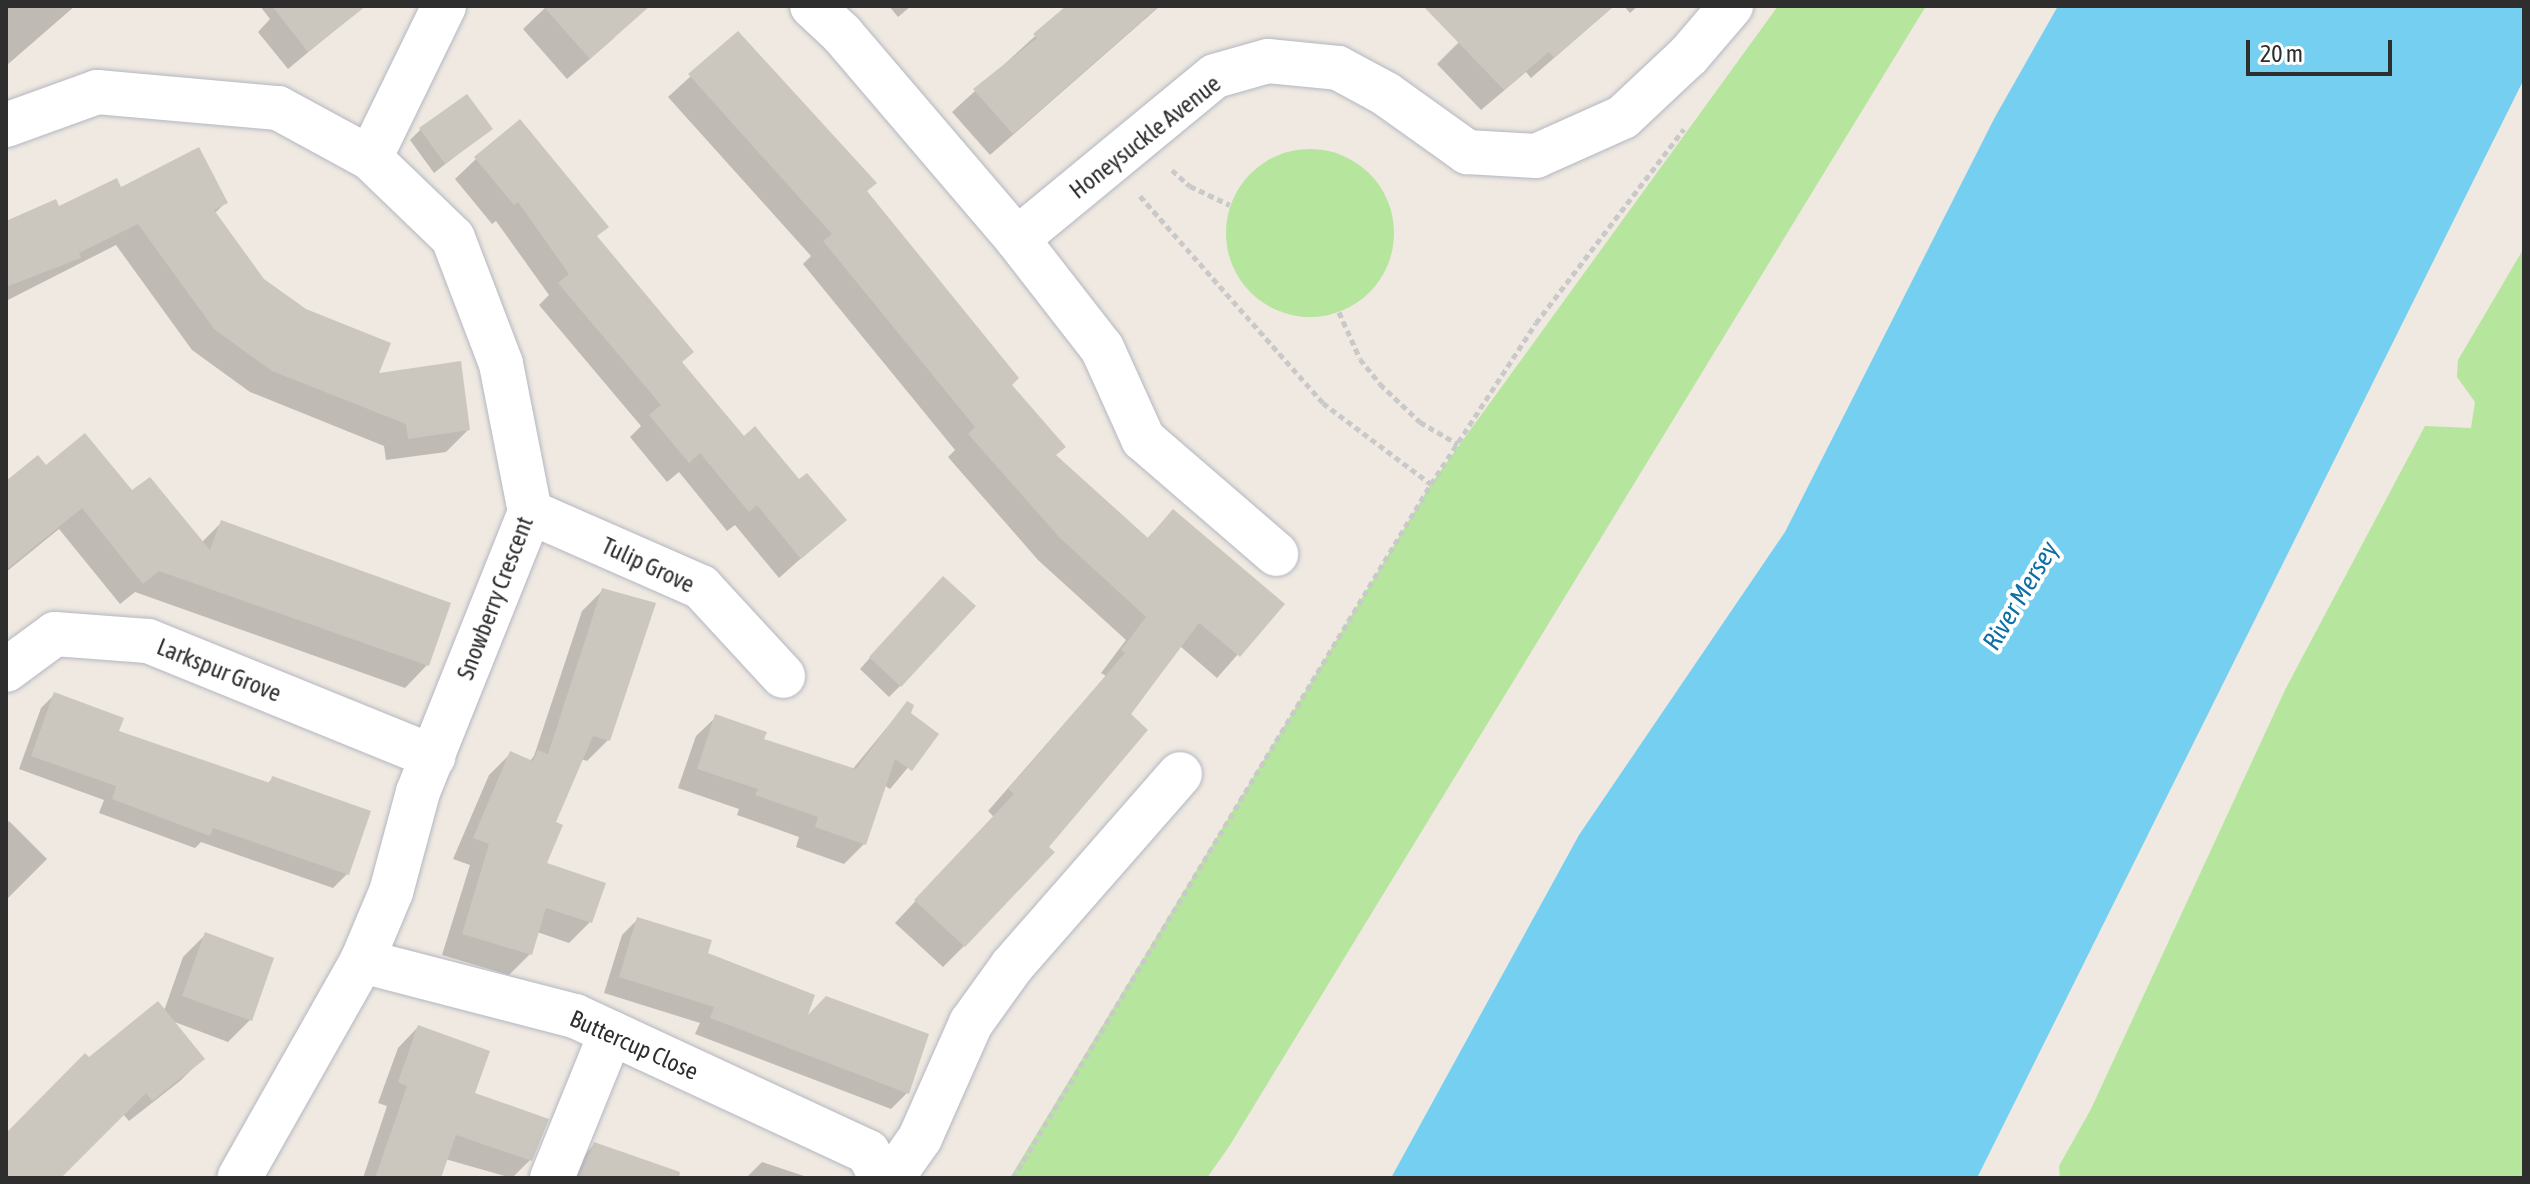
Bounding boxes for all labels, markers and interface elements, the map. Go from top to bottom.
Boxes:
scale bar [2250,24,2396,74]
text: 20 m [2260,40,2303,67]
street label: Honeysuckle Avenue [1064,69,1226,205]
street label: Snowberry Crescent [451,512,539,684]
street label: Tulip Grove [597,531,699,599]
water label: River Mersey [1977,536,2065,656]
street label: Larkspur Grove [153,632,285,708]
street label: Buttercup Close [565,1004,703,1086]

